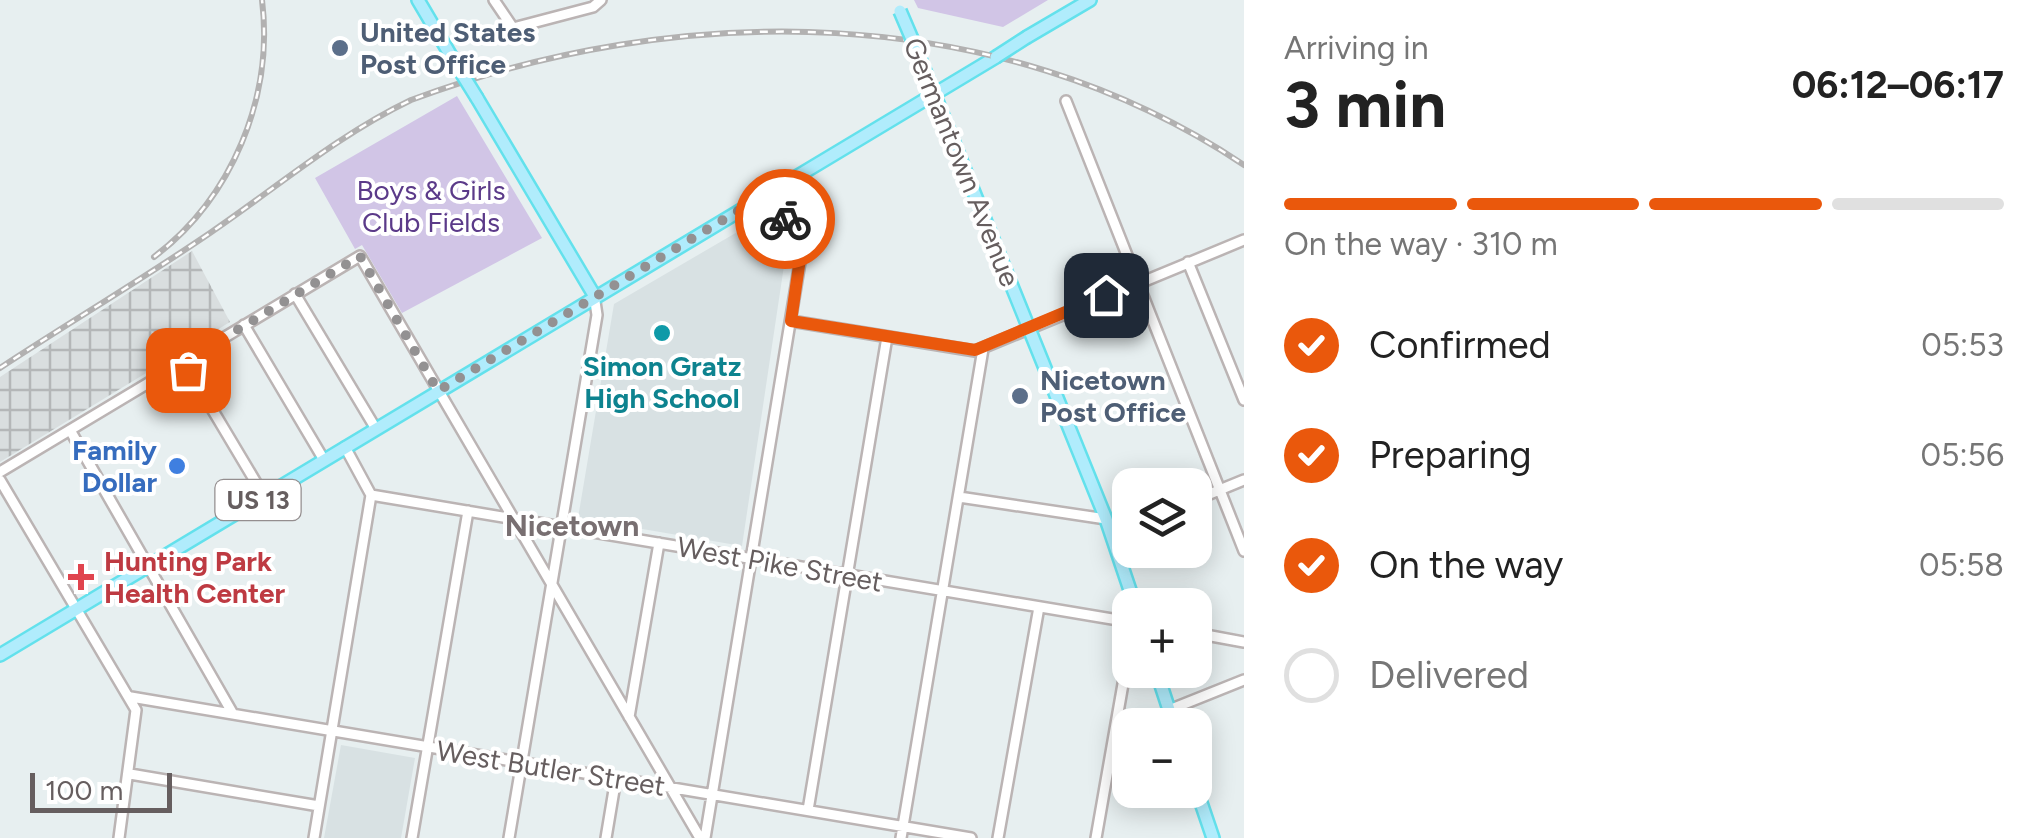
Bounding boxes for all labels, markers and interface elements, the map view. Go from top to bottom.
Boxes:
place label: United States Post Office [360,15,535,81]
text: Arriving in [1284,29,1429,67]
street label: Germantown Avenue [897,33,1027,291]
marker: United States Post Office [329,37,351,59]
text: 06:12–06:17 [1792,62,2004,108]
text: 3 min [1284,65,1446,143]
courier [735,169,835,269]
park label: Boys & Girls Club Fields [356,173,506,239]
icon: bike [758,192,813,247]
text: On the way · 310 m [1284,225,1558,263]
pin [1064,253,1149,338]
icon: home [1079,268,1134,323]
icon: check [1284,318,1339,373]
marker: Simon Gratz High School [651,322,673,344]
text: Confirmed [1369,322,1551,368]
text: 05:53 [1921,326,2004,364]
pin [146,328,231,413]
icon: bag [161,343,216,398]
place label: Simon Gratz High School [583,349,741,415]
place label: Nicetown Post Office [1040,363,1186,429]
marker: Nicetown Post Office [1009,385,1031,407]
icon: check [1284,428,1339,483]
text: Preparing [1369,432,1531,478]
place label: Family Dollar [72,433,158,499]
text: 05:56 [1920,436,2004,474]
marker: Family Dollar [166,455,188,477]
map controls [1112,468,1212,808]
button: layers [1112,468,1212,568]
road number: US 13 [216,480,300,520]
district label: Nicetown [505,507,639,544]
street label: West Pike Street [675,529,885,599]
icon: check [1284,538,1339,593]
text: On the way [1369,542,1563,588]
place label: Hunting Park Health Center [104,544,285,610]
text: 05:58 [1919,546,2004,584]
marker: Hunting Park Health Center [68,564,94,590]
button: + [1112,588,1212,688]
text: Delivered [1369,652,1529,698]
button: − [1112,708,1212,808]
street label: West Butler Street [434,733,668,803]
scale bar [30,768,172,812]
text: 100 m [45,773,123,807]

